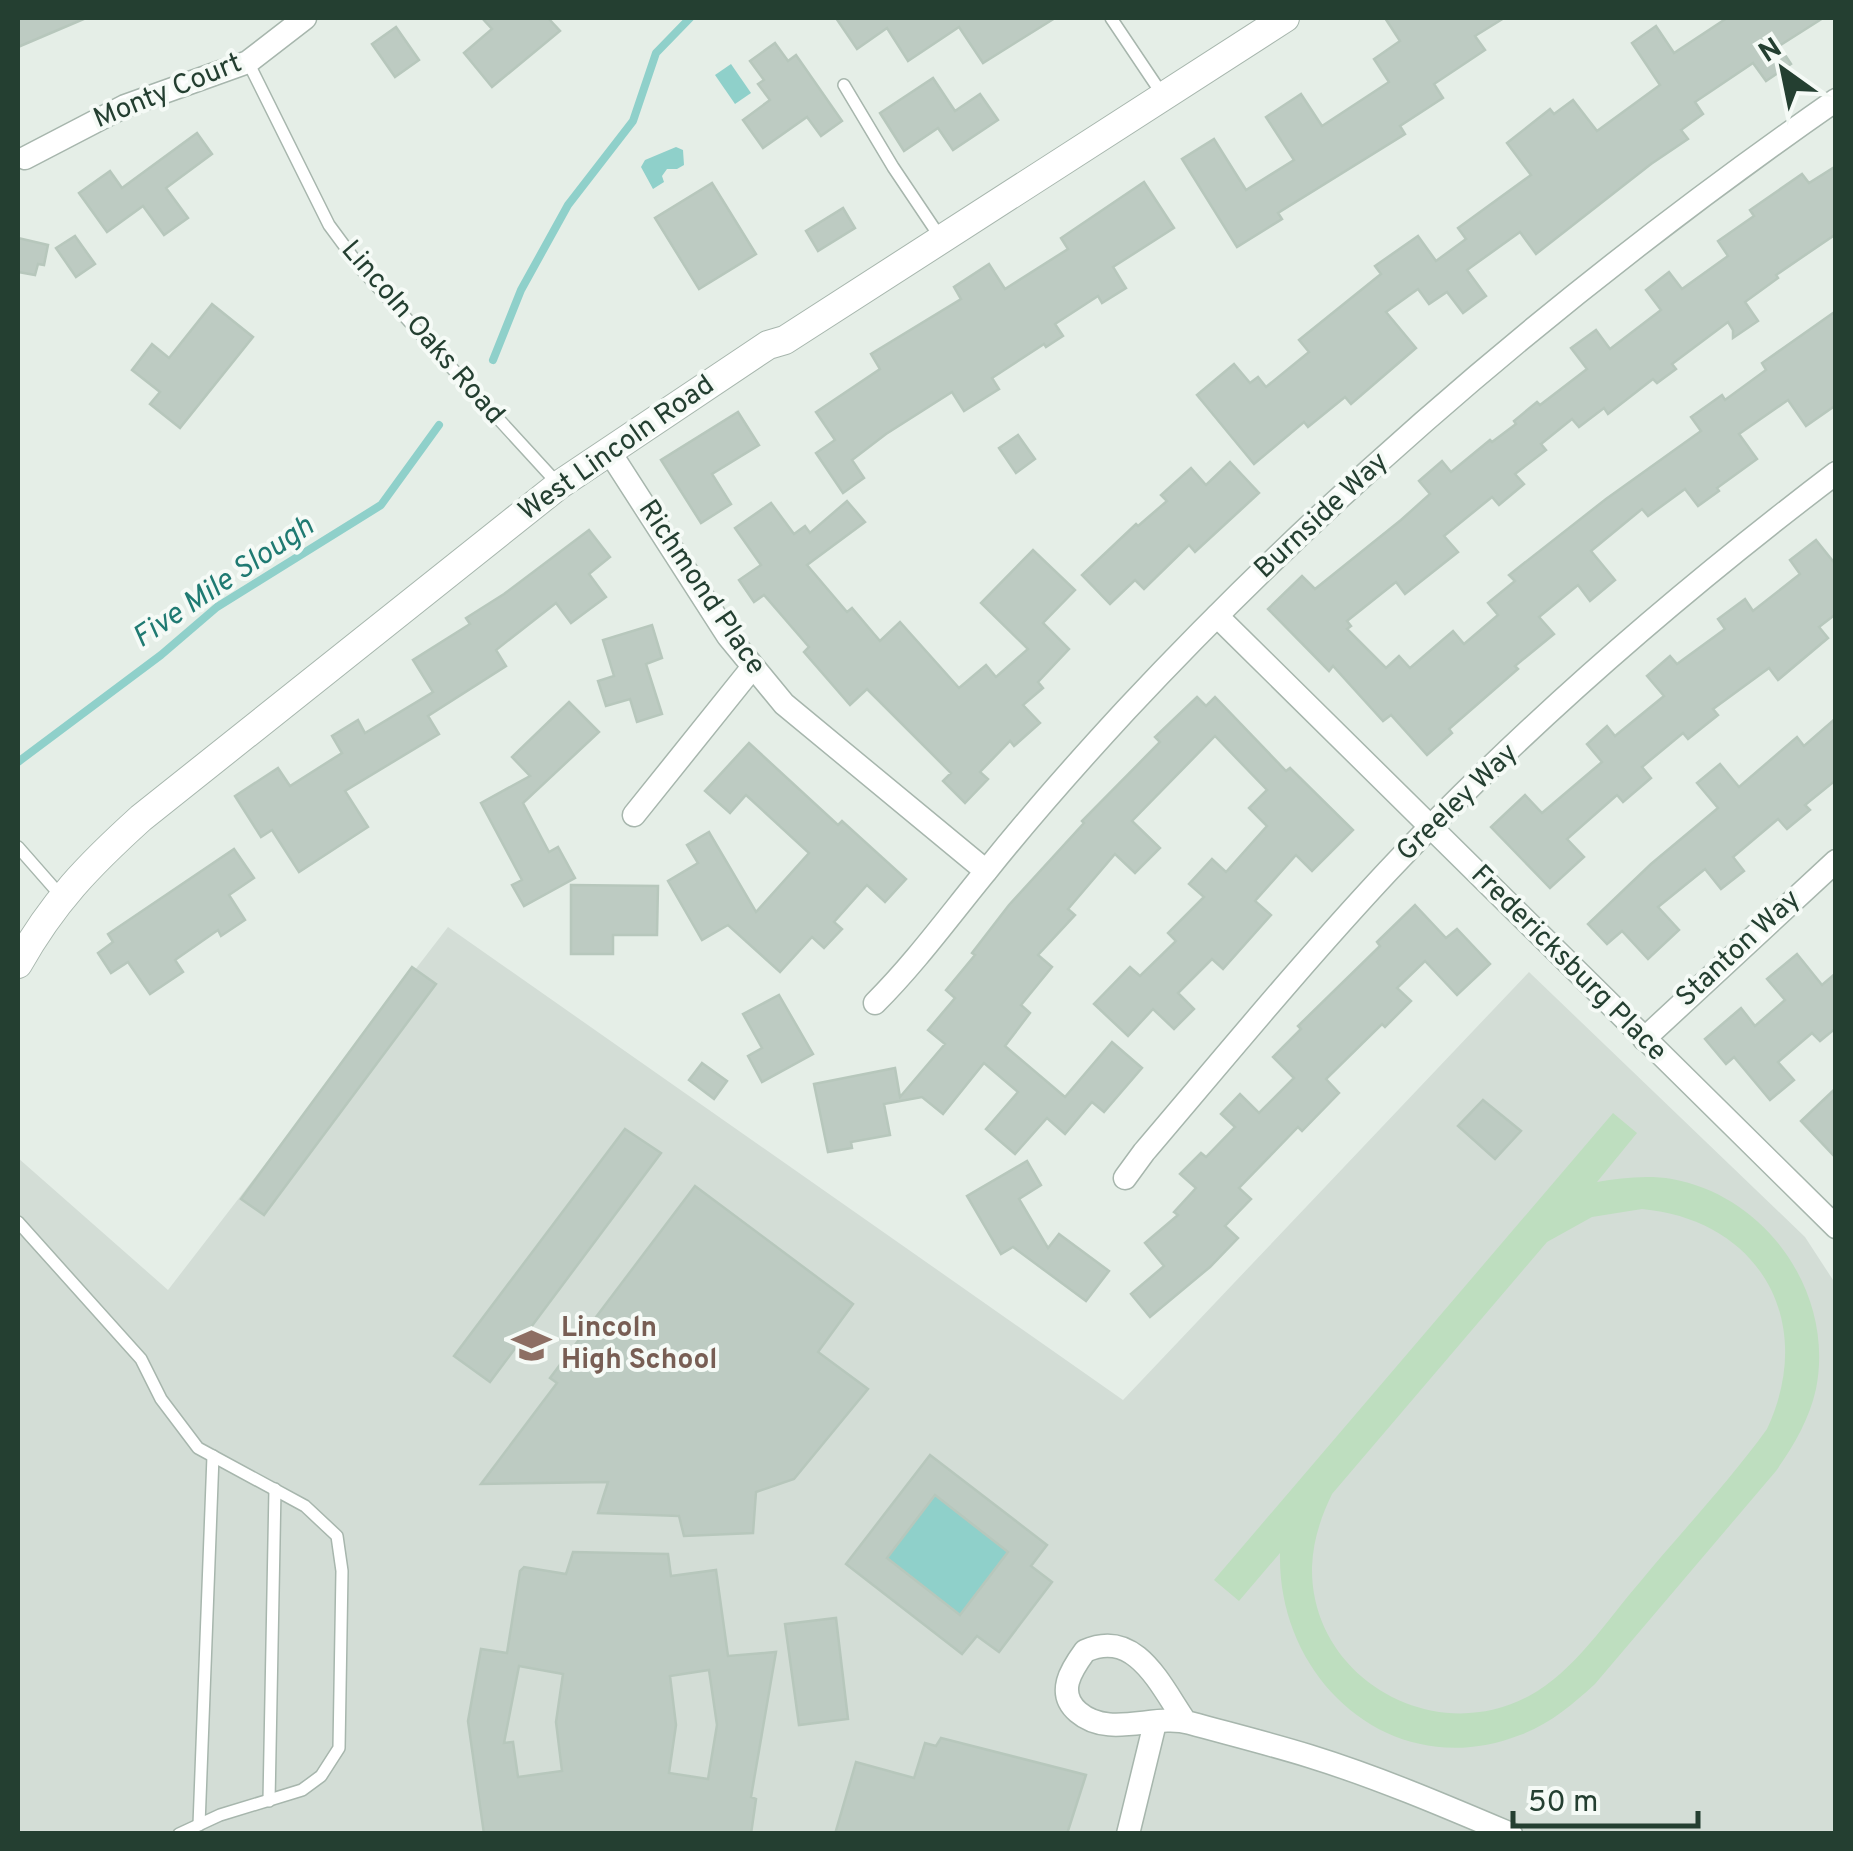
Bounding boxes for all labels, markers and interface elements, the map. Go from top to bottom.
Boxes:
north arrow [1733,20,1833,120]
text: N [1753,31,1789,72]
street label: Monty Court [89,46,247,138]
street label: Lincoln Oaks Road [332,234,512,432]
street label: West Lincoln Road [512,368,722,530]
street label: Burnside Way [1247,445,1397,587]
street label: Richmond Place [629,494,773,682]
water label: Five Mile Slough [126,509,322,657]
street label: Greeley Way [1390,736,1526,870]
street label: Fredericksburg Place [1462,858,1674,1070]
street label: Stanton Way [1669,882,1809,1016]
place label: Lincoln High School [561,1311,717,1379]
school or university icon: Lincoln High School [510,1324,552,1366]
scale bar [1513,1766,1698,1828]
text: 50 m [1528,1785,1598,1822]

